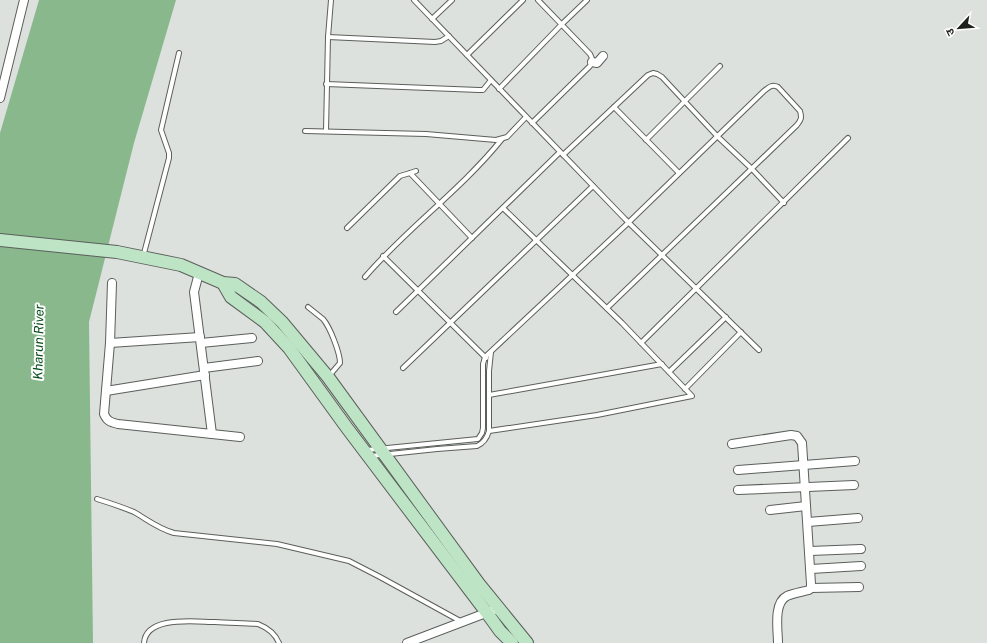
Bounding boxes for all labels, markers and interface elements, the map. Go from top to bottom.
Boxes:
north arrow [939,8,979,48]
text: उ [943,26,957,38]
water label: Kharun River [30,304,47,380]

